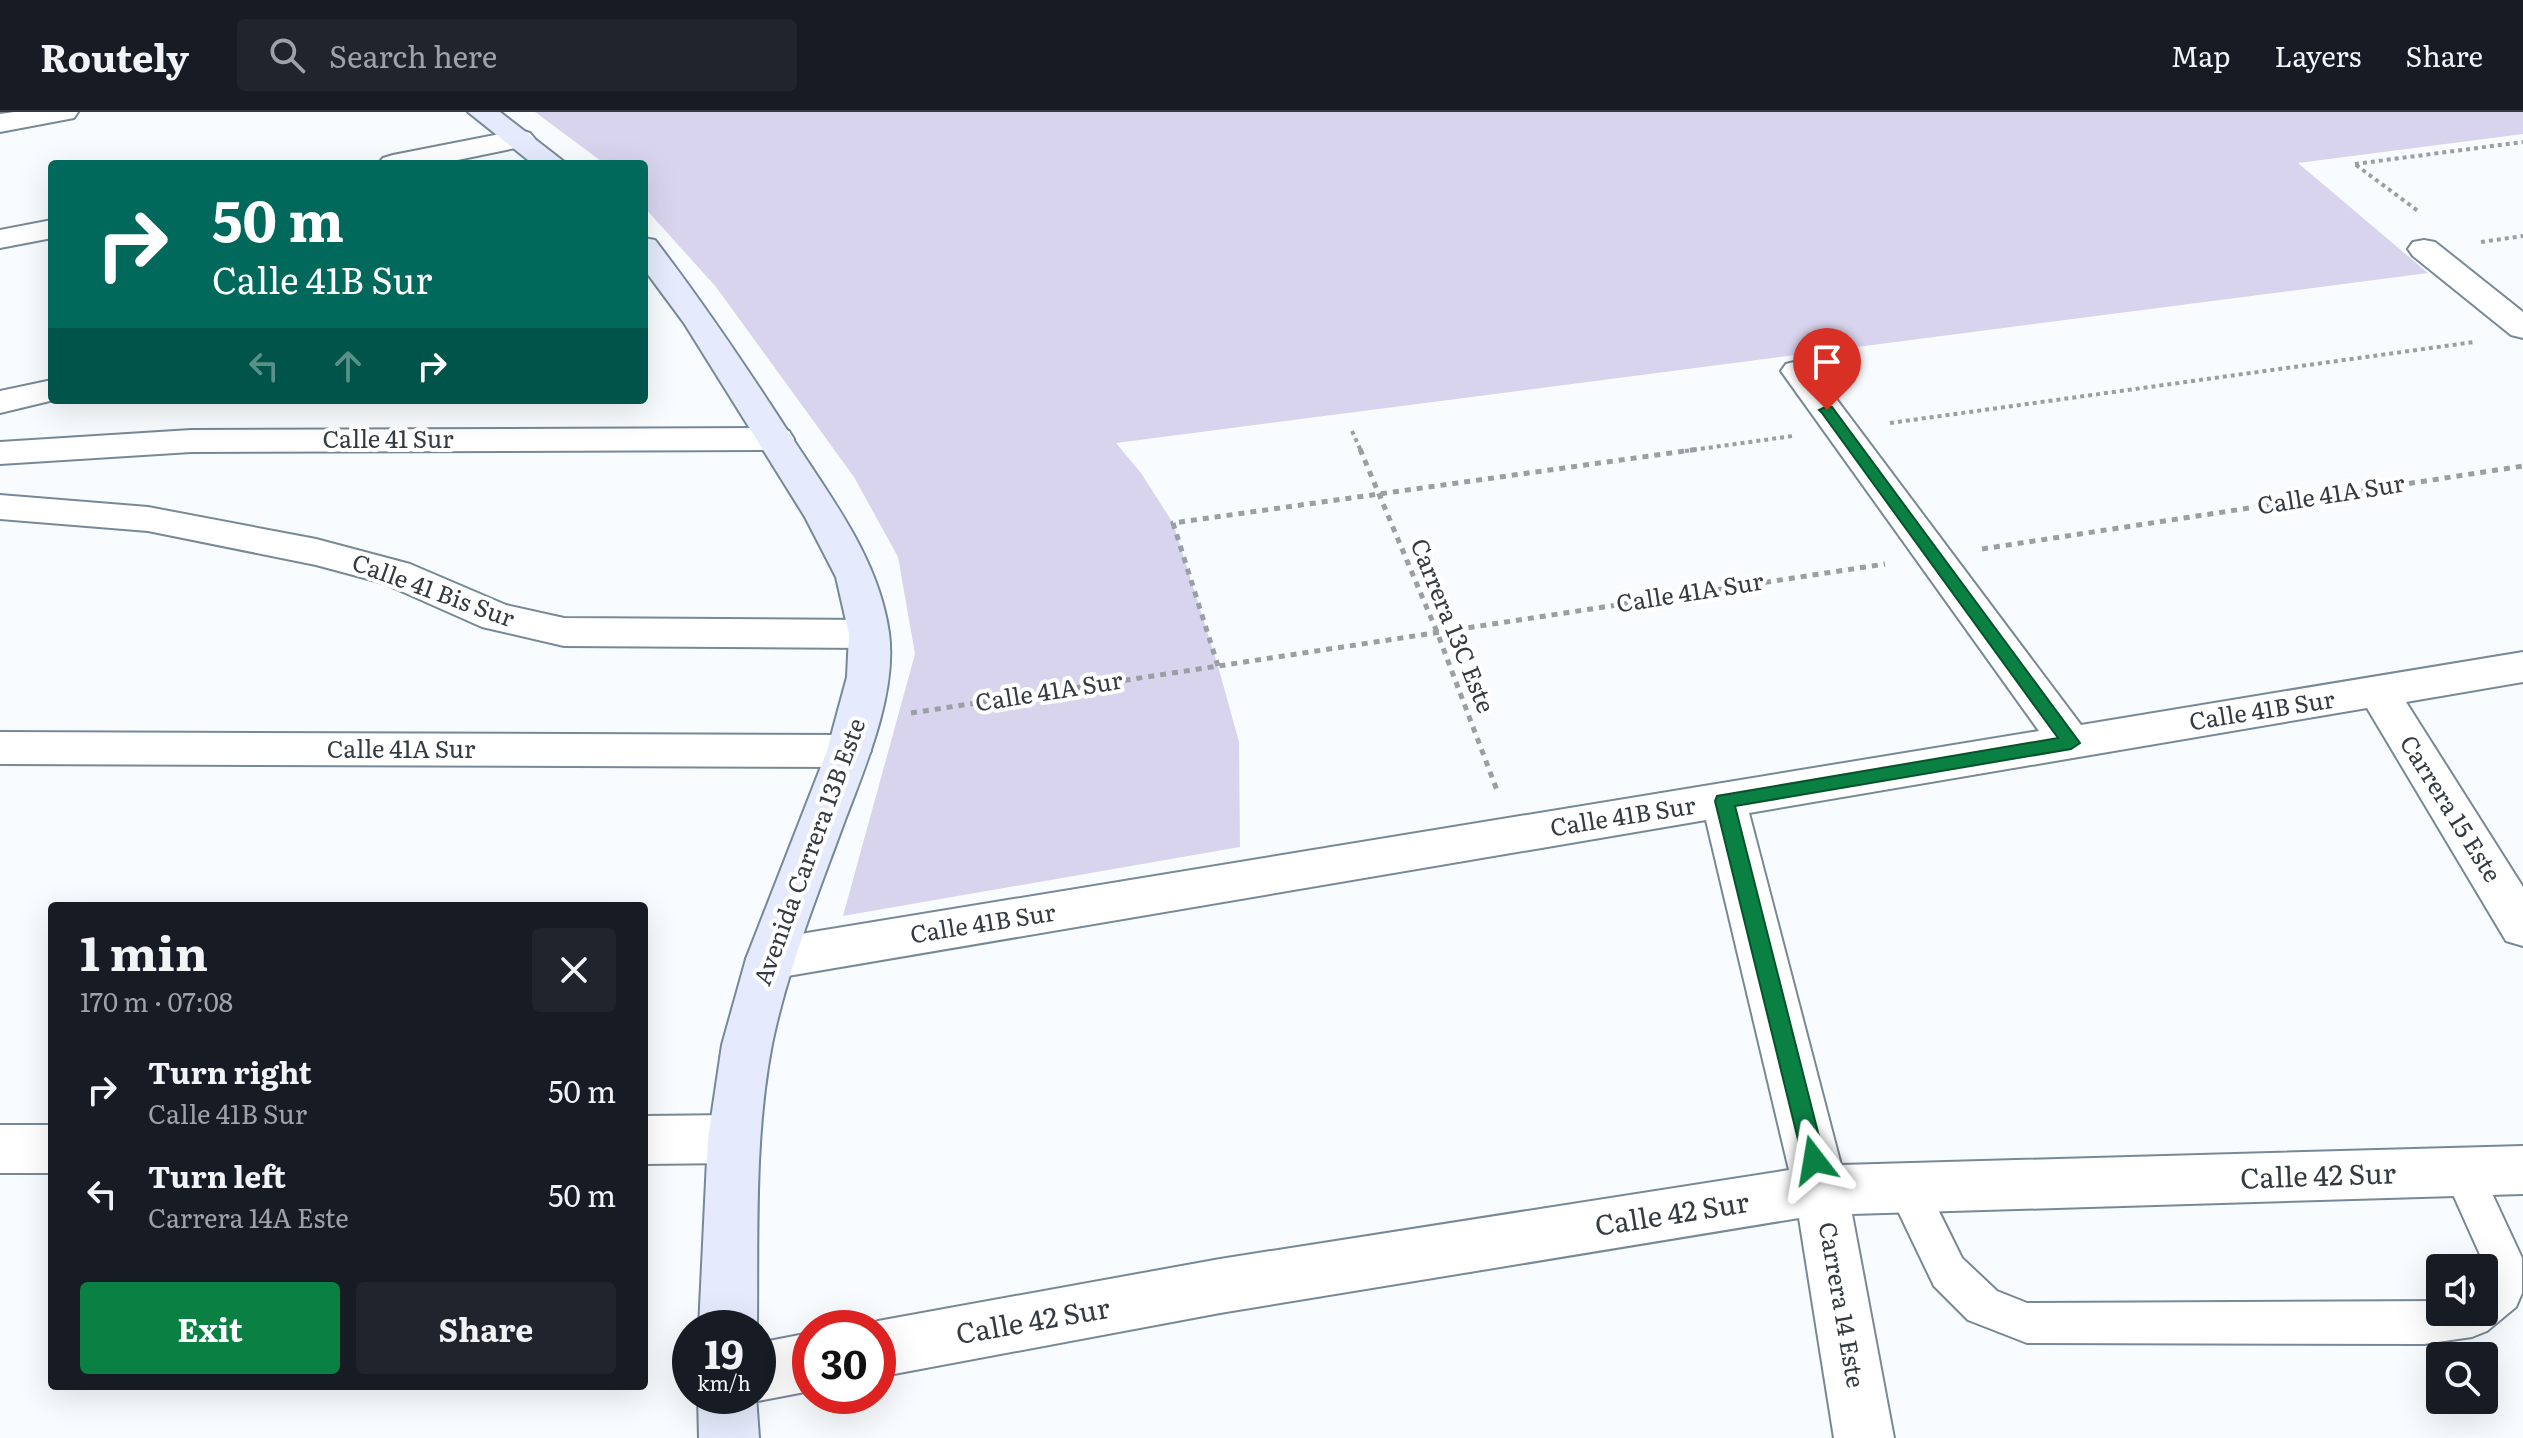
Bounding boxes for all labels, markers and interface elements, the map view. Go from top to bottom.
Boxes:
search box [237,19,797,91]
text: Routely [40,27,189,84]
icon: search [265,33,309,77]
text: Search here [329,33,497,77]
text: Map [2171,34,2230,76]
text: Layers [2274,34,2361,76]
text: Share [2405,34,2483,76]
text: 50 m [212,176,344,259]
icon: right [80,192,184,296]
text: Calle 41B Sur [212,252,432,305]
pin [1793,328,1861,410]
icon: arrive [1805,340,1849,384]
icon: left [242,344,286,388]
icon: ahead [326,344,370,388]
icon: right [410,344,454,388]
street label: Calle 41 Sur [322,420,454,455]
street label: Calle 41A Sur [2254,464,2407,521]
street label: Carrera 13C Este [1403,533,1505,718]
street label: Calle 41 Bis Sur [348,543,521,634]
street label: Calle 41A Sur [1613,562,1766,619]
street label: Calle 41A Sur [972,661,1125,718]
street label: Calle 41B Sur [2186,680,2338,737]
street label: Avenida Carrera 13B Este [743,713,872,990]
street label: Carrera 15 Este [2393,727,2511,888]
street label: Calle 41A Sur [327,730,476,765]
street label: Calle 41B Sur [1547,786,1699,843]
street label: Calle 41B Sur [907,893,1059,950]
text: 1 min [80,915,208,986]
button: close [532,928,616,1012]
text: 170 m · 07:08 [80,981,233,1020]
text: Turn right [148,1049,312,1093]
icon: right [80,1068,124,1112]
text: 50 m [548,1068,616,1112]
text: Calle 41B Sur [148,1093,307,1132]
position arrow [1772,1118,1856,1202]
street label: Calle 42 Sur [2239,1150,2397,1198]
text: Turn left [148,1153,286,1197]
icon: left [80,1172,124,1216]
text: 50 m [548,1172,616,1216]
street label: Calle 42 Sur [1592,1179,1753,1245]
text: Carrera 14A Este [148,1197,349,1236]
street label: Carrera 14 Este [1812,1219,1875,1390]
map controls [2426,1254,2498,1414]
button: sound [2426,1254,2498,1326]
button: Exit [80,1282,340,1374]
button: Share [356,1282,616,1374]
street label: Calle 42 Sur [952,1285,1114,1353]
speed limit sign: 30 [792,1310,896,1414]
text: 19 [704,1322,744,1381]
button: search [2426,1342,2498,1414]
text: km/h [697,1367,751,1397]

